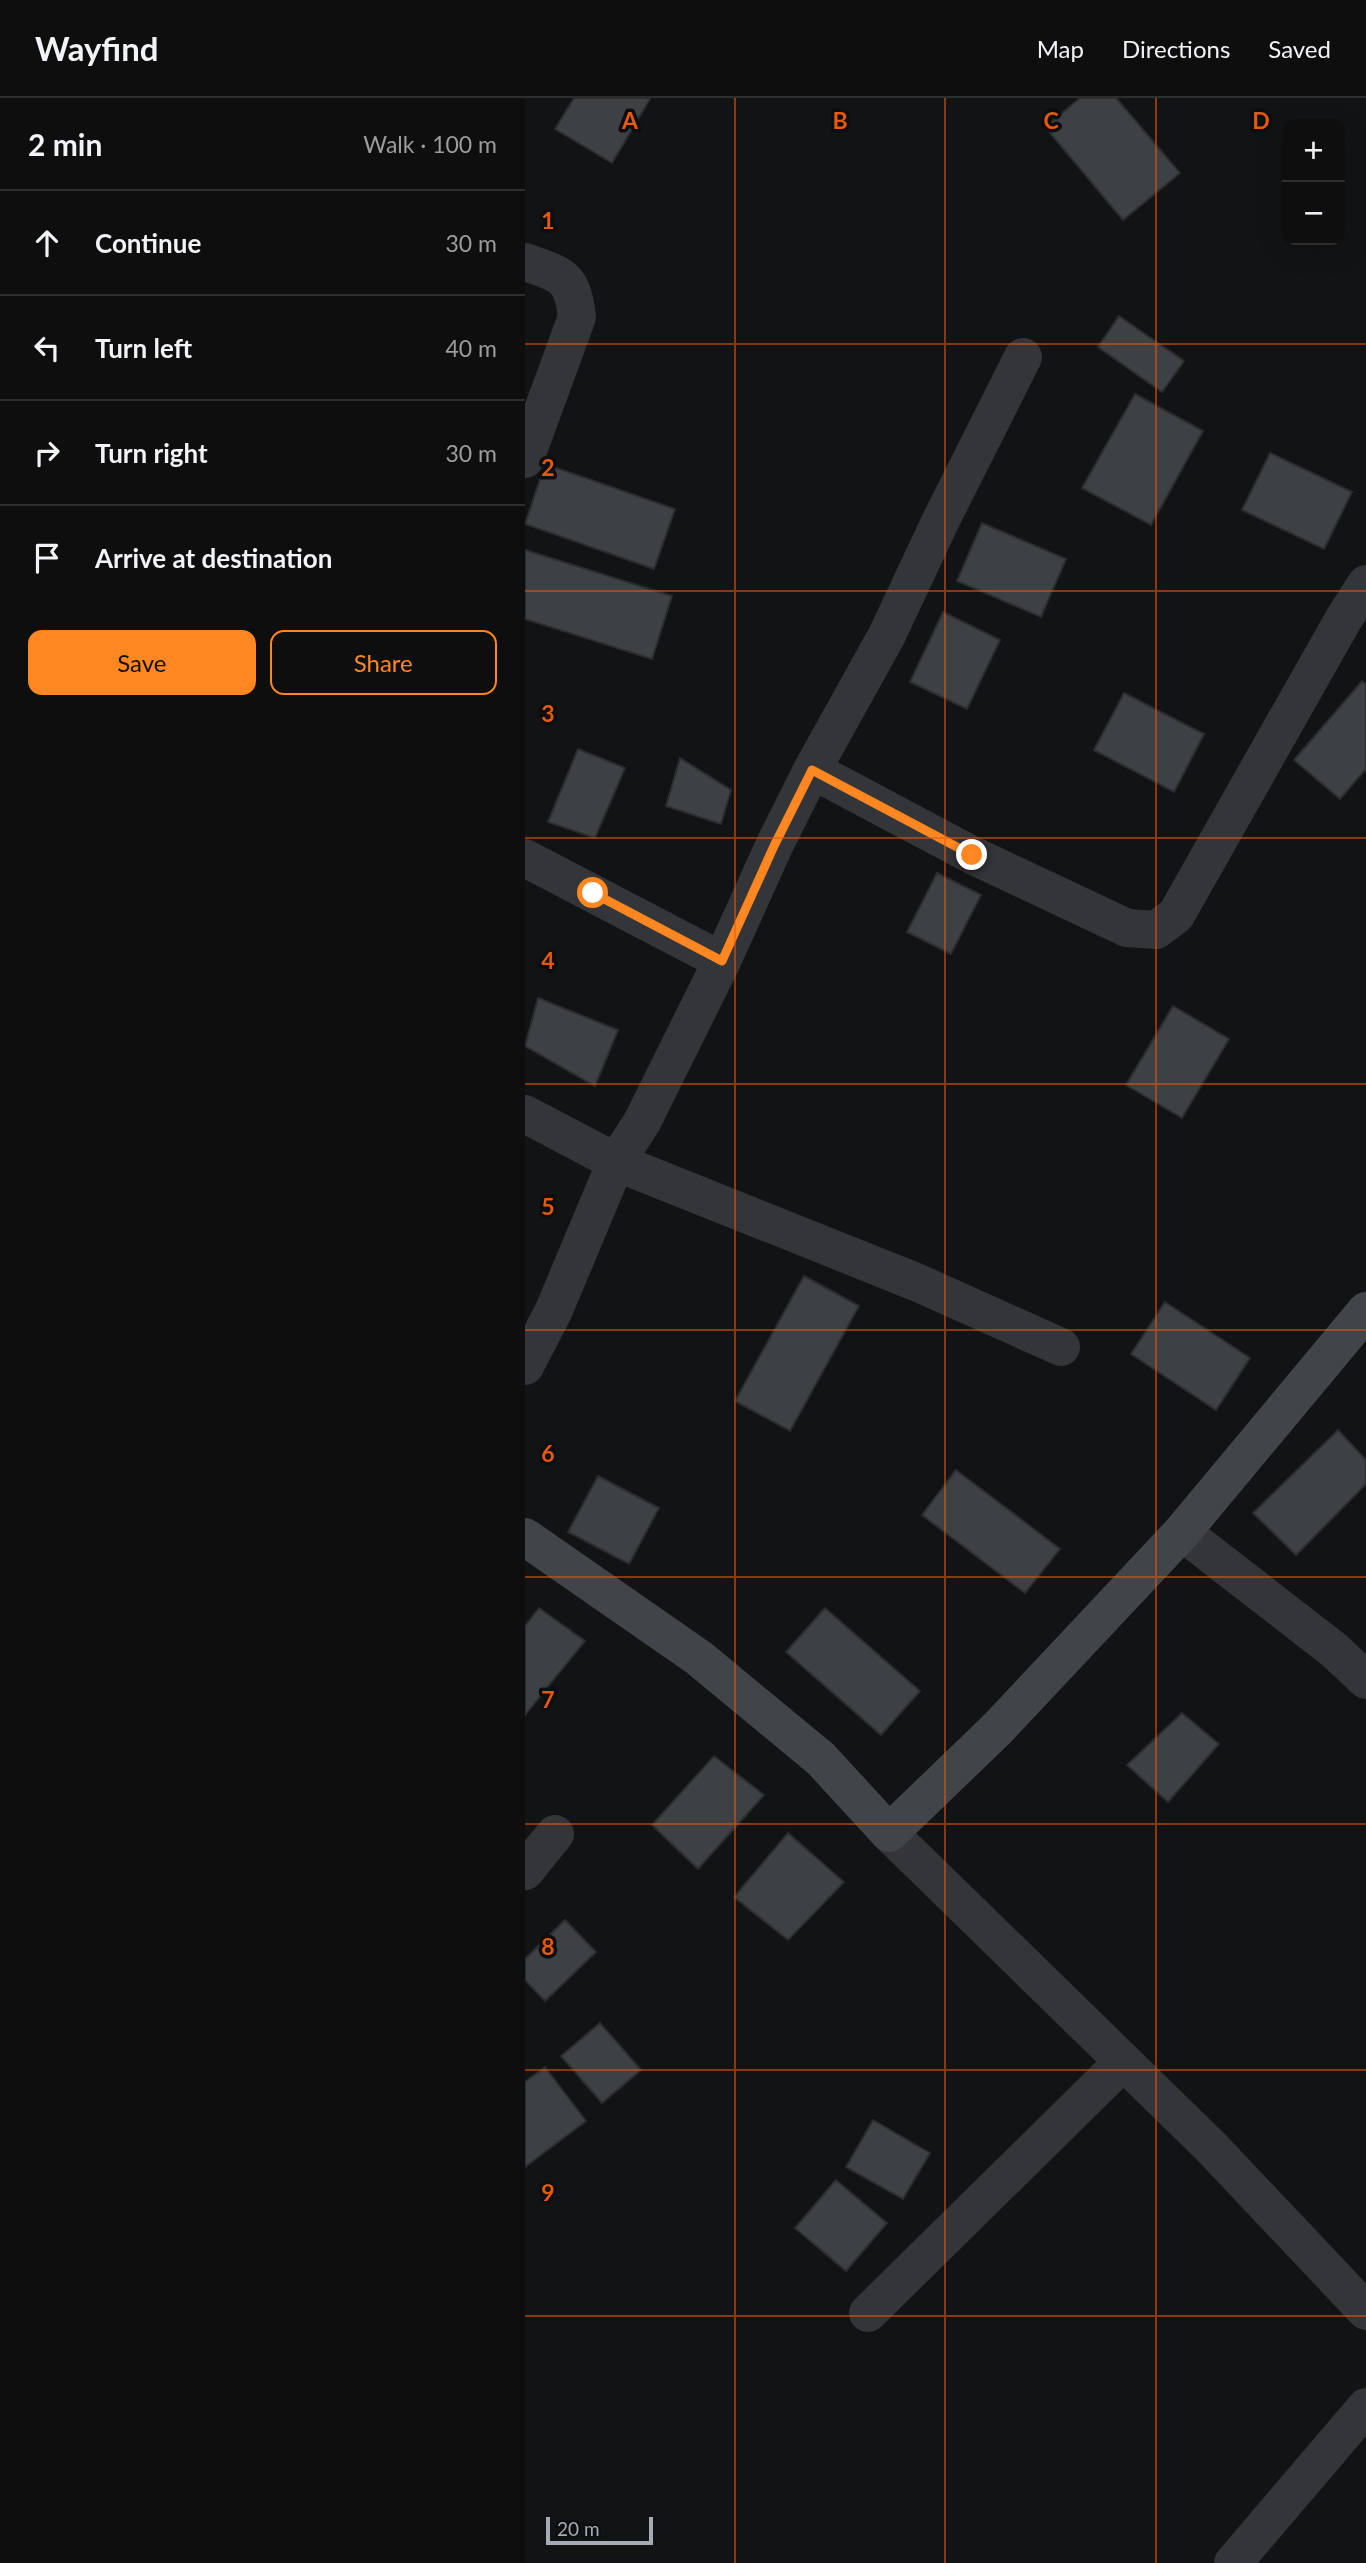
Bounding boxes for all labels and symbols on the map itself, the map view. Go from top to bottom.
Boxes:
text: A [621,106,639,134]
text: B [832,106,848,134]
text: C [1043,106,1059,134]
text: D [1252,106,1270,134]
text: 1 [541,206,555,234]
text: 2 [541,453,555,481]
text: 3 [541,699,555,727]
route end [956,839,987,870]
route start [577,877,608,908]
text: 4 [541,946,555,974]
text: 5 [541,1192,555,1220]
text: 6 [541,1439,555,1467]
text: 7 [541,1685,555,1713]
text: 8 [541,1932,555,1960]
text: 9 [541,2178,555,2206]
scale bar [546,2514,653,2546]

